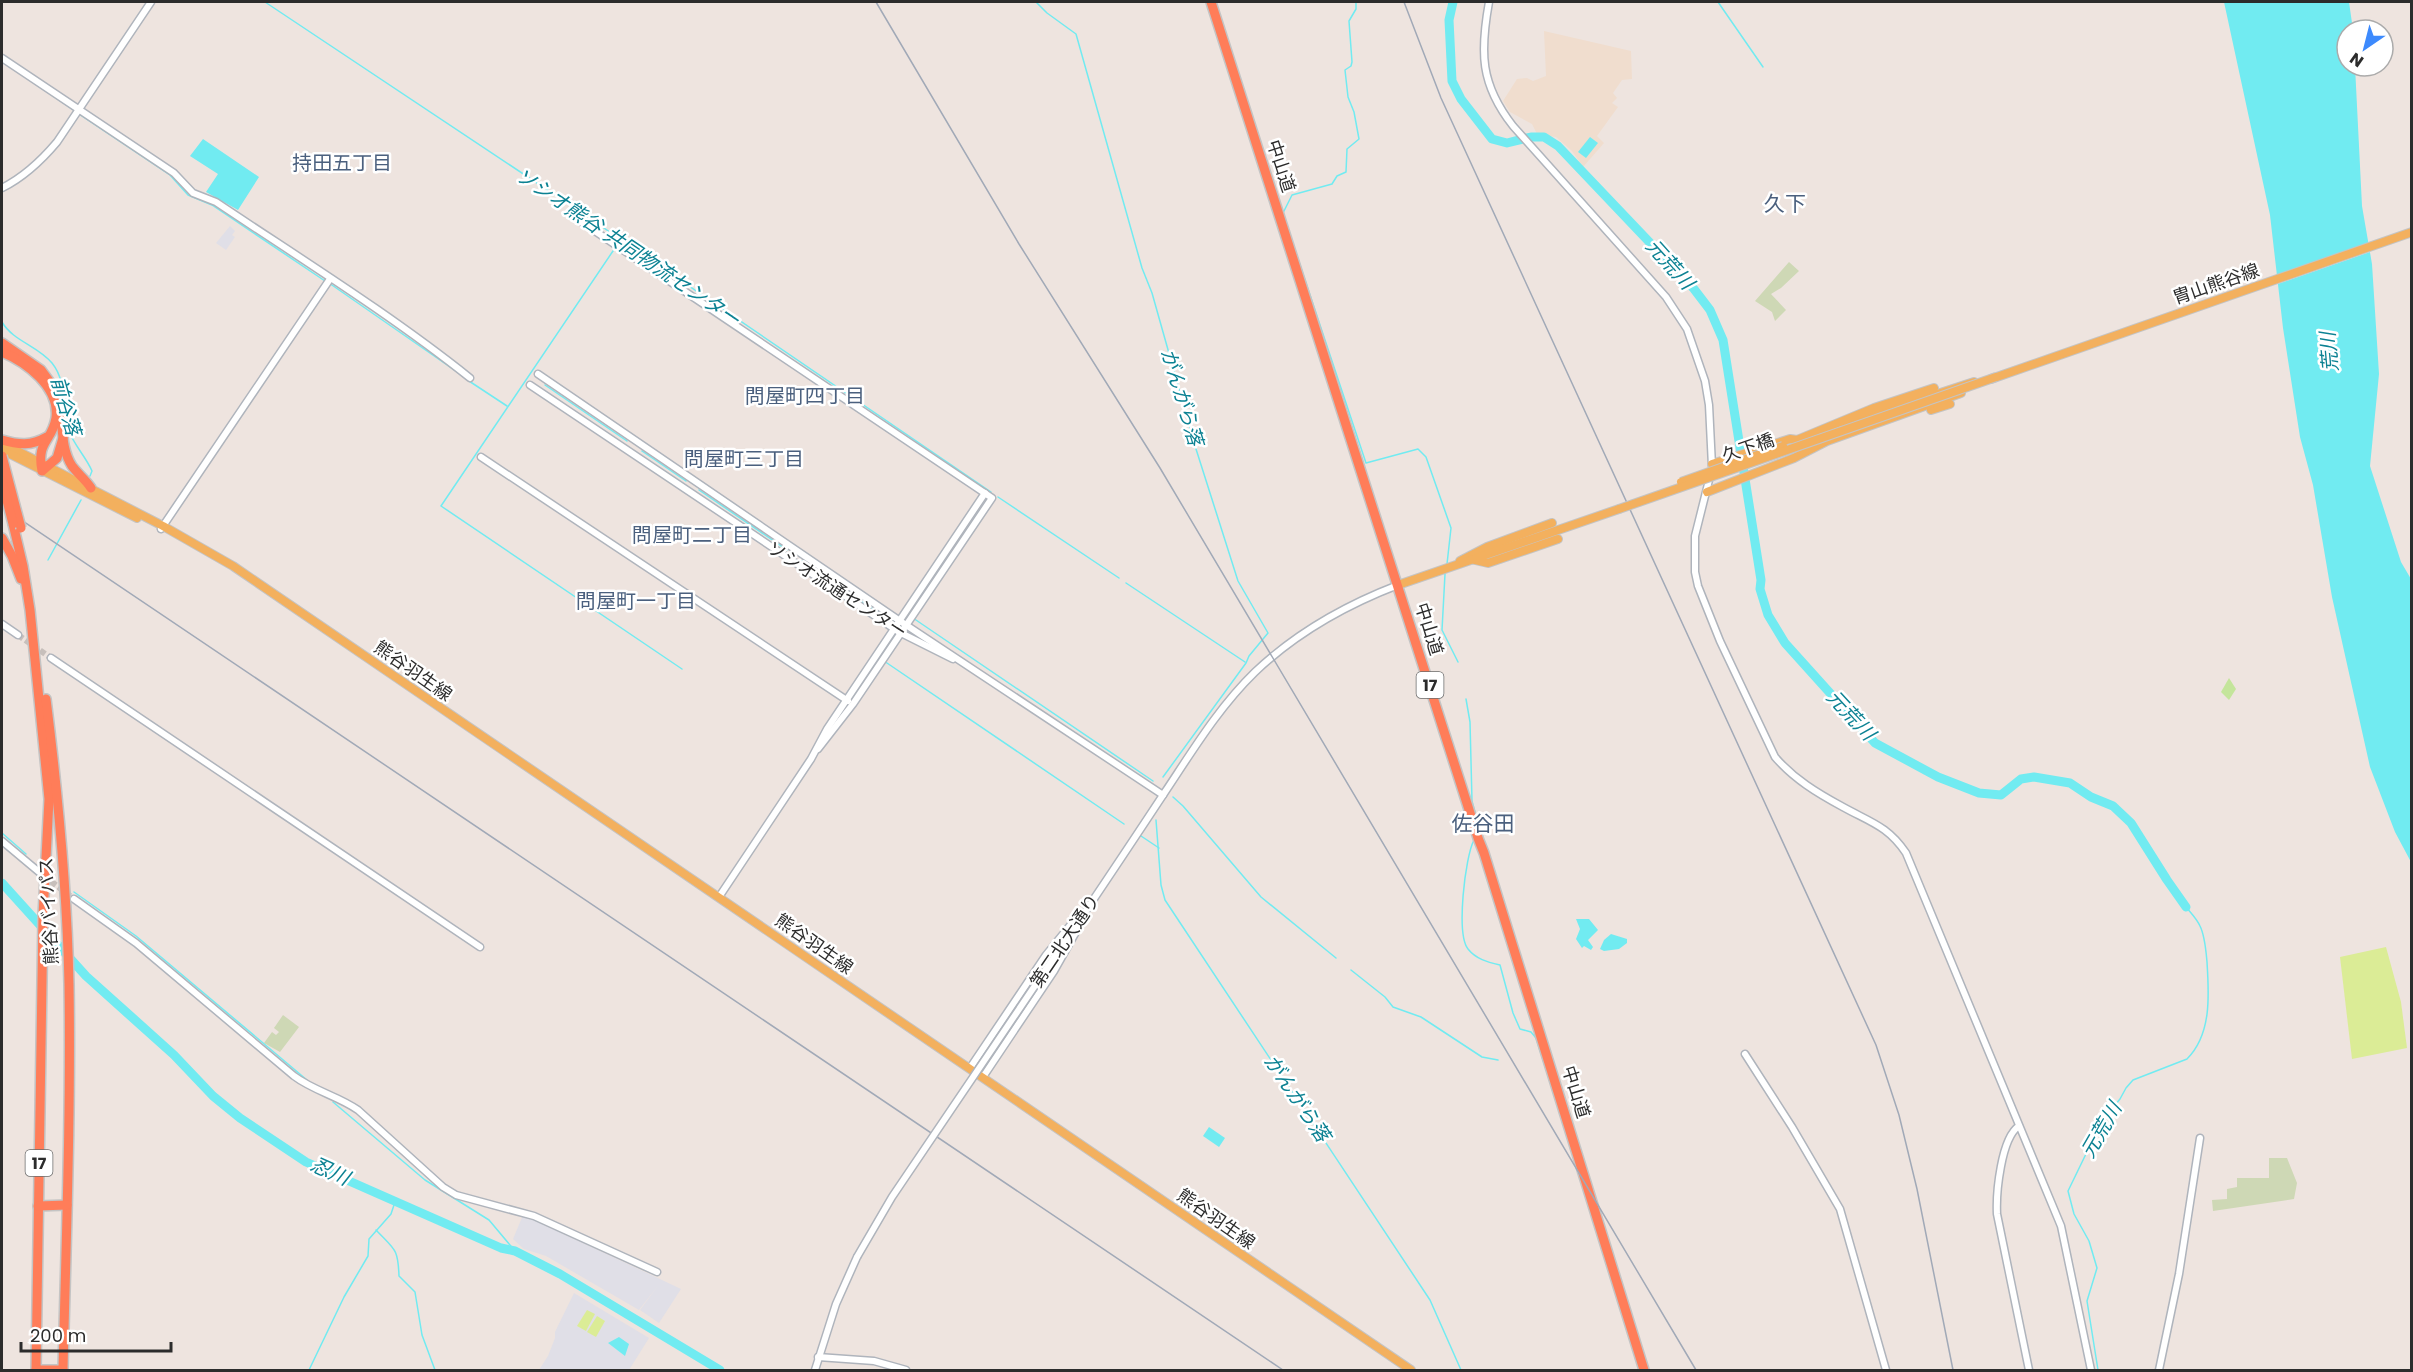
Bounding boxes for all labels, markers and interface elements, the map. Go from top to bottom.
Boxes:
north arrow [2335,18,2395,78]
text: N [2345,47,2368,73]
street label: 中山道 [1261,136,1302,195]
district label: 持田五丁目 [292,149,392,177]
water label: ソシオ熊谷 共同物流センター [510,161,747,334]
district label: 久下 [1764,189,1806,218]
water label: 元荒川 [1640,232,1702,297]
street label: 胄山熊谷線 [2169,257,2262,310]
water label: 荒川 [2313,329,2345,373]
water label: がんがら落 [1154,345,1211,452]
water label: 前谷落 [44,373,89,442]
district label: 問屋町四丁目 [745,382,865,410]
street label: 久下橋 [1718,427,1777,468]
district label: 問屋町三丁目 [684,445,804,473]
district label: 問屋町二丁目 [632,521,752,549]
street label: ソシオ流通センター [763,535,912,644]
district label: 問屋町一丁目 [576,587,696,615]
street label: 中山道 [1410,599,1449,658]
street label: 熊谷羽生線 [369,635,457,707]
road number: 17 [1416,672,1444,698]
water label: 元荒川 [1820,684,1883,748]
district label: 佐谷田 [1452,809,1515,838]
street label: 熊谷バイパス [33,857,64,965]
street label: 第二北大通り [1024,889,1105,992]
street label: 熊谷羽生線 [770,908,858,980]
water label: がんがら落 [1257,1049,1338,1150]
street label: 中山道 [1557,1062,1596,1121]
water label: 元荒川 [2074,1095,2129,1163]
road number: 17 [26,1150,52,1176]
water label: 忍川 [306,1150,356,1193]
street label: 熊谷羽生線 [1172,1183,1260,1255]
scale bar [21,1315,171,1353]
text: 200 m [30,1323,86,1348]

